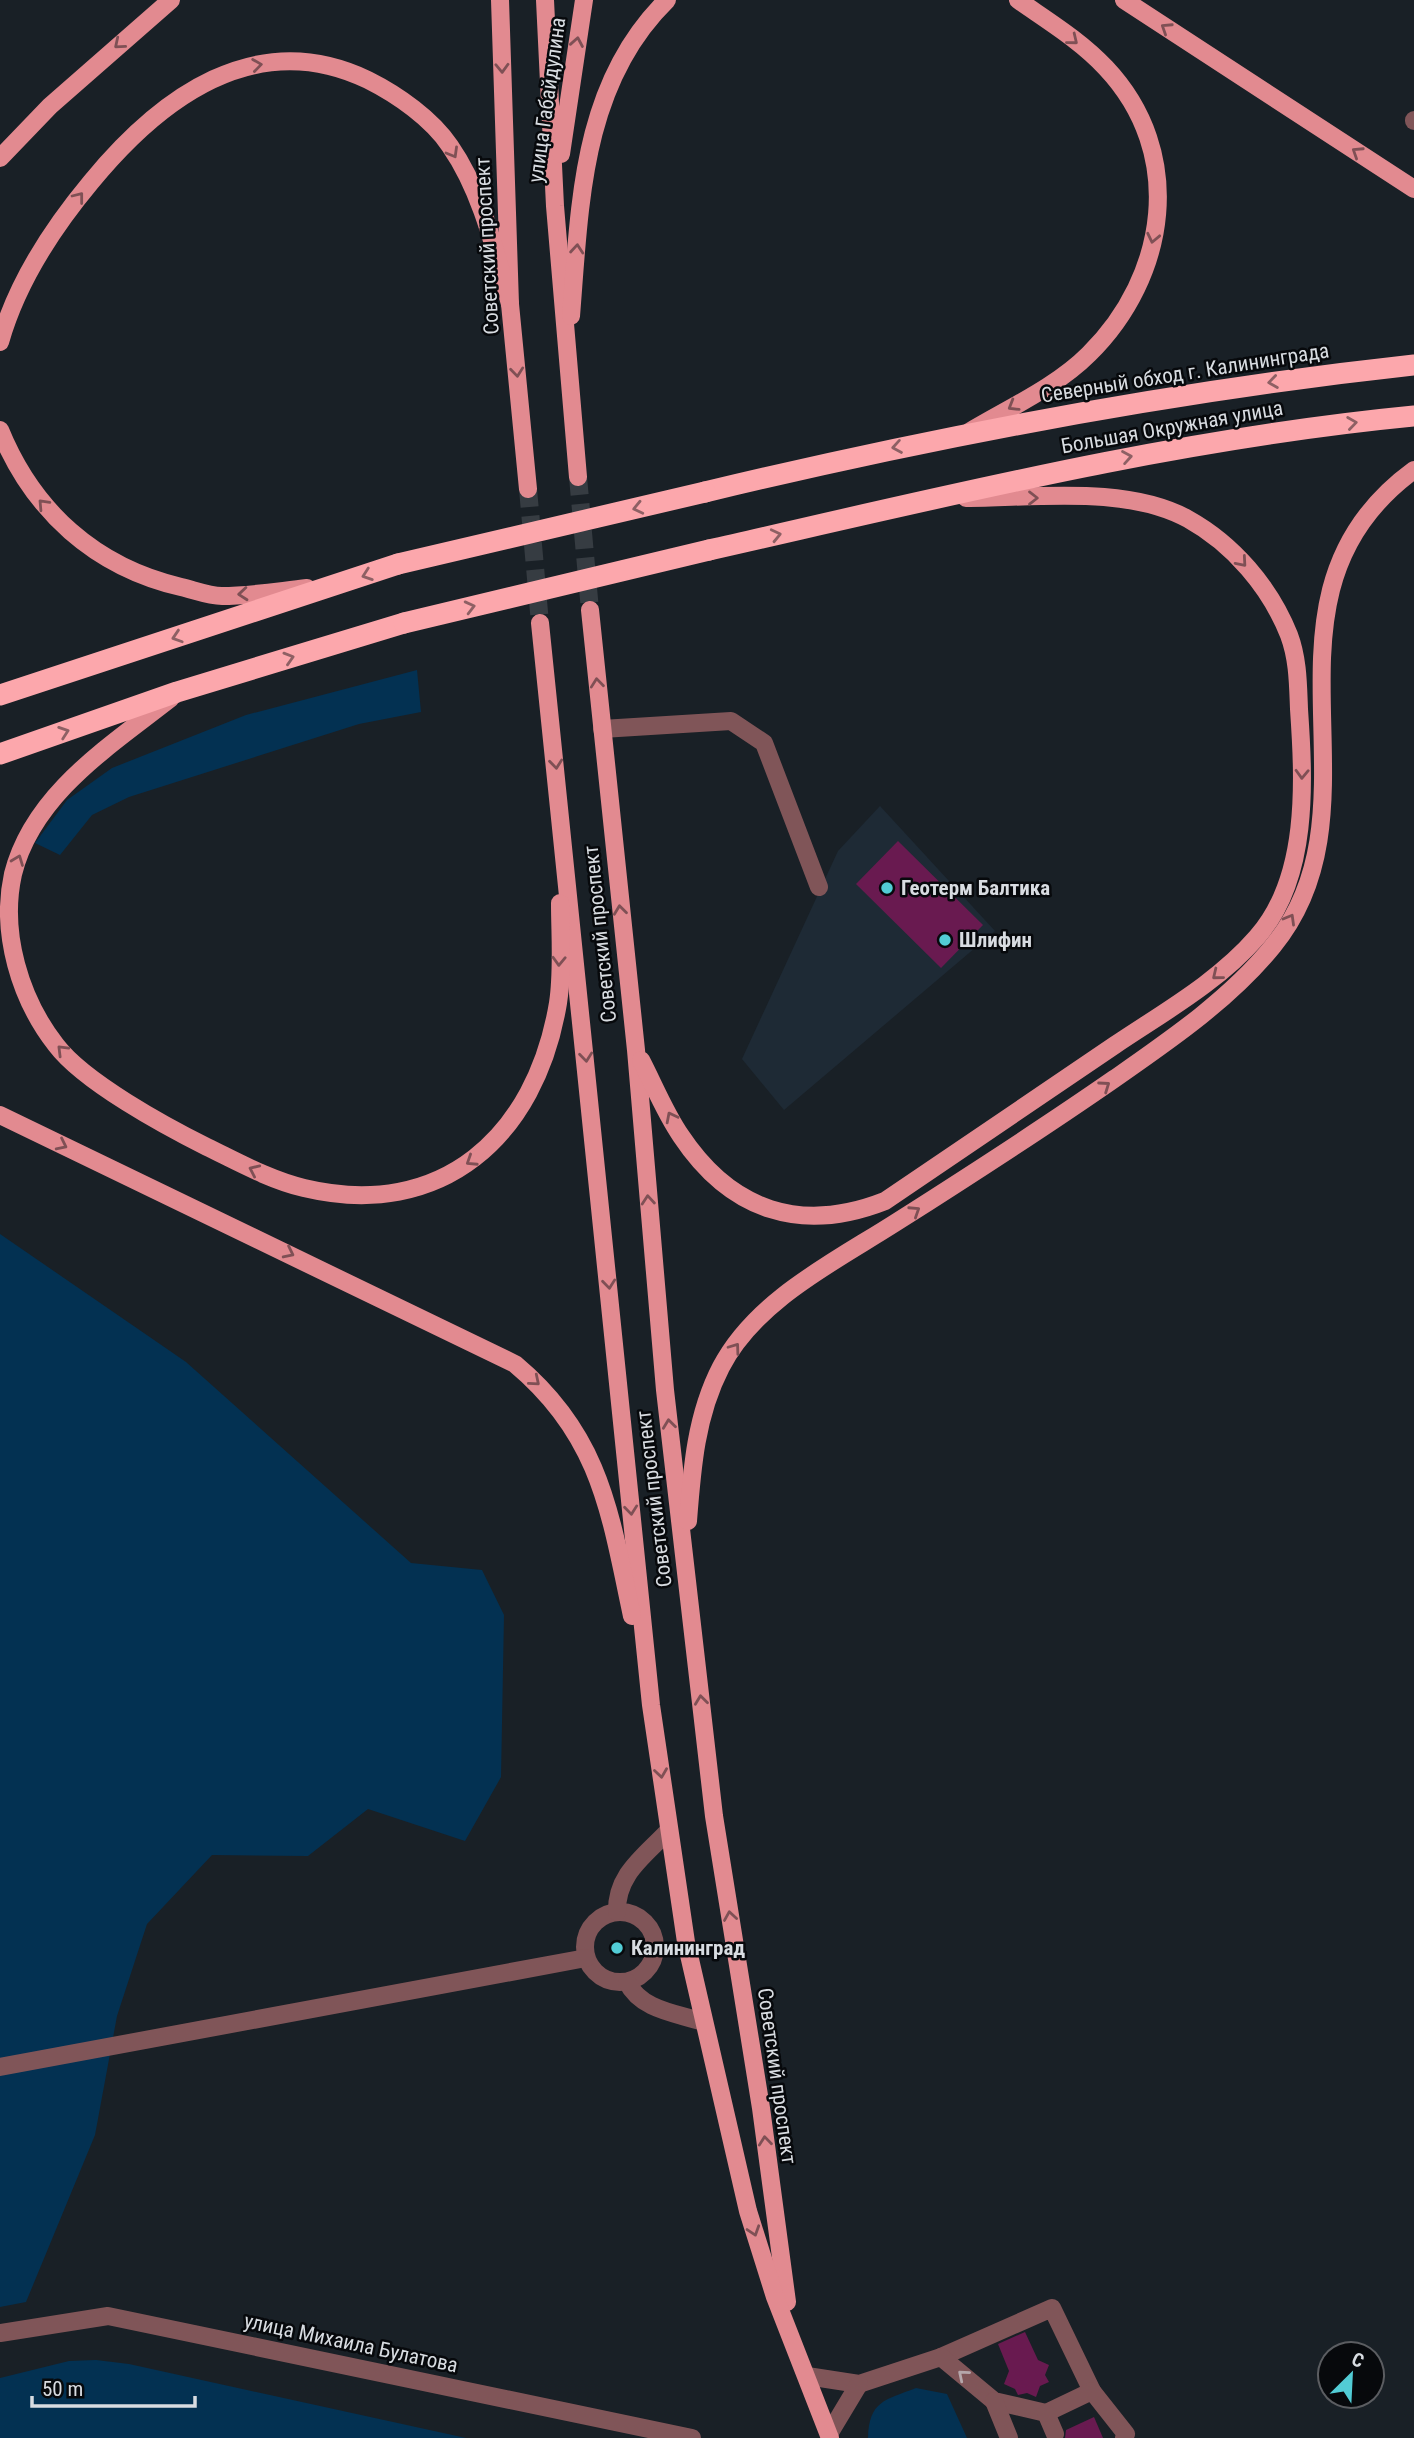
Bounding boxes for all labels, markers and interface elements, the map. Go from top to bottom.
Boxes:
street label: улица Габайдулина [524,16,570,184]
one-way arrow [1161,23,1174,36]
one-way arrow [1065,32,1078,44]
one-way arrow [115,36,128,48]
one-way arrow [569,36,584,47]
one-way arrow [251,58,263,73]
one-way arrow [494,63,509,74]
one-way arrow [445,145,458,158]
one-way arrow [1352,148,1365,160]
street label: Советский проспект [470,157,504,335]
one-way arrow [70,192,83,205]
one-way arrow [1147,232,1162,244]
one-way arrow [569,243,584,254]
street label: Северный обход г. Калининграда [1039,338,1331,408]
one-way arrow [509,367,524,378]
one-way arrow [1268,375,1279,390]
street label: Большая Окружная улица [1059,396,1285,458]
one-way arrow [1007,398,1020,411]
one-way arrow [1346,415,1358,430]
one-way arrow [891,438,903,453]
one-way arrow [1121,451,1133,466]
one-way arrow [1029,490,1039,506]
one-way arrow [39,499,51,512]
one-way arrow [632,499,644,514]
one-way arrow [770,528,782,543]
one-way arrow [1234,554,1246,567]
one-way arrow [361,567,373,581]
one-way arrow [237,587,248,602]
one-way arrow [464,601,476,615]
one-way arrow [171,628,183,643]
one-way arrow [283,652,295,667]
one-way arrow [590,677,605,689]
one-way arrow [58,726,70,740]
one-way arrow [548,759,563,770]
one-way arrow [1295,769,1310,780]
street label: Советский проспект [579,844,621,1024]
one-way arrow [10,855,24,867]
place label: Геотерм Балтика [901,876,1050,900]
marker: Геотерм Балтика [879,880,895,896]
one-way arrow [612,904,627,916]
one-way arrow [1282,913,1295,926]
place label: Шлифин [959,928,1032,952]
marker: Шлифин [937,932,953,948]
one-way arrow [552,956,567,967]
one-way arrow [1212,966,1224,979]
one-way arrow [58,1046,71,1059]
one-way arrow [578,1052,593,1063]
one-way arrow [1097,1082,1110,1094]
one-way arrow [665,1112,679,1124]
one-way arrow [55,1136,67,1150]
one-way arrow [466,1153,479,1165]
one-way arrow [249,1164,262,1178]
one-way arrow [641,1195,656,1206]
one-way arrow [907,1206,920,1219]
one-way arrow [282,1245,294,1259]
one-way arrow [601,1278,616,1290]
one-way arrow [727,1343,739,1355]
one-way arrow [527,1372,539,1385]
street label: Советский проспект [631,1409,677,1589]
one-way arrow [661,1418,676,1430]
one-way arrow [624,1504,639,1516]
one-way arrow [693,1694,708,1705]
one-way arrow [653,1767,668,1778]
one-way arrow [723,1910,738,1922]
place label: Калининград [631,1936,745,1960]
marker: Калининград [609,1940,625,1956]
street label: Советский проспект [753,1986,801,2166]
one-way arrow [758,2135,773,2146]
one-way arrow [746,2224,760,2236]
street label: улица Михаила Булатова [242,2309,460,2377]
north arrow [1316,2340,1386,2410]
text: С [1348,2347,1367,2373]
scale bar [32,2364,194,2408]
one-way arrow [958,2371,971,2383]
text: 50 m [42,2377,83,2401]

